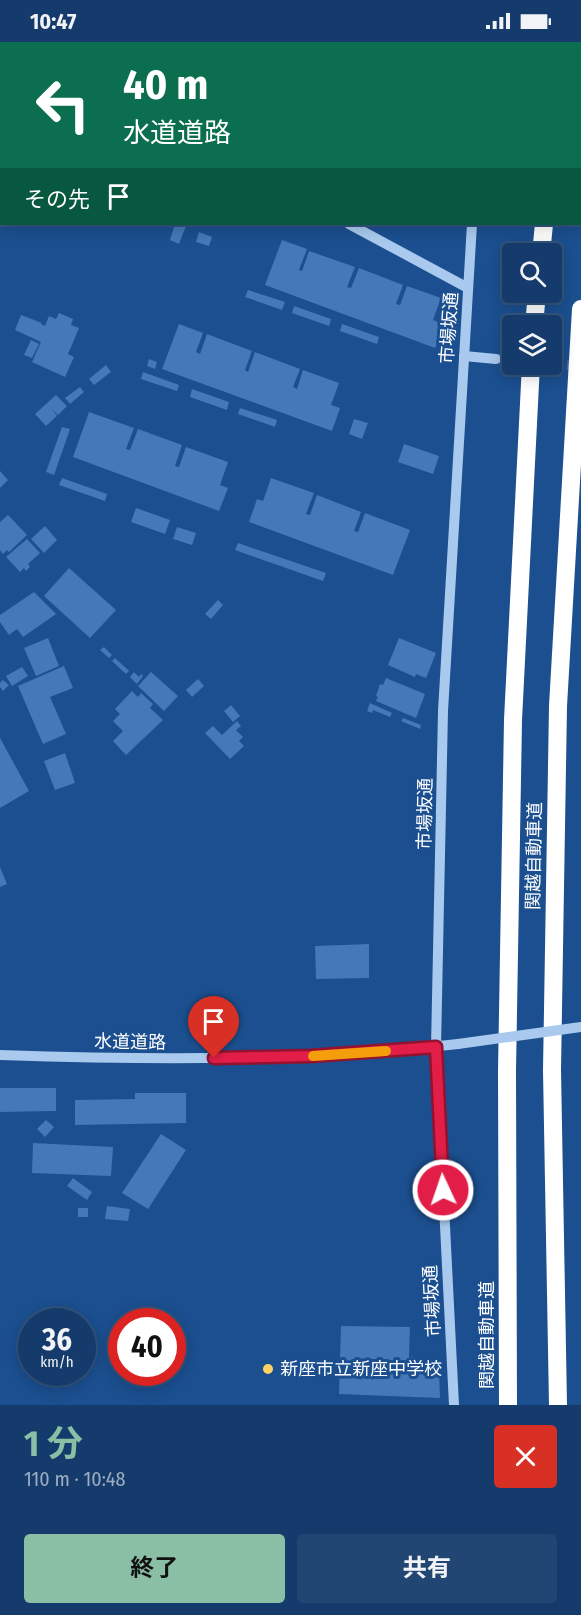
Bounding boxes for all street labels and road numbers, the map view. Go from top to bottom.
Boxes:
street label: 市場坂通 [436,291,462,365]
street label: 市場坂通 [413,778,437,850]
street label: 関越自動車道 [522,802,546,910]
street label: 水道道路 [94,1030,166,1054]
street label: 市場坂通 [419,1264,445,1338]
street label: 関越自動車道 [476,1281,498,1389]

